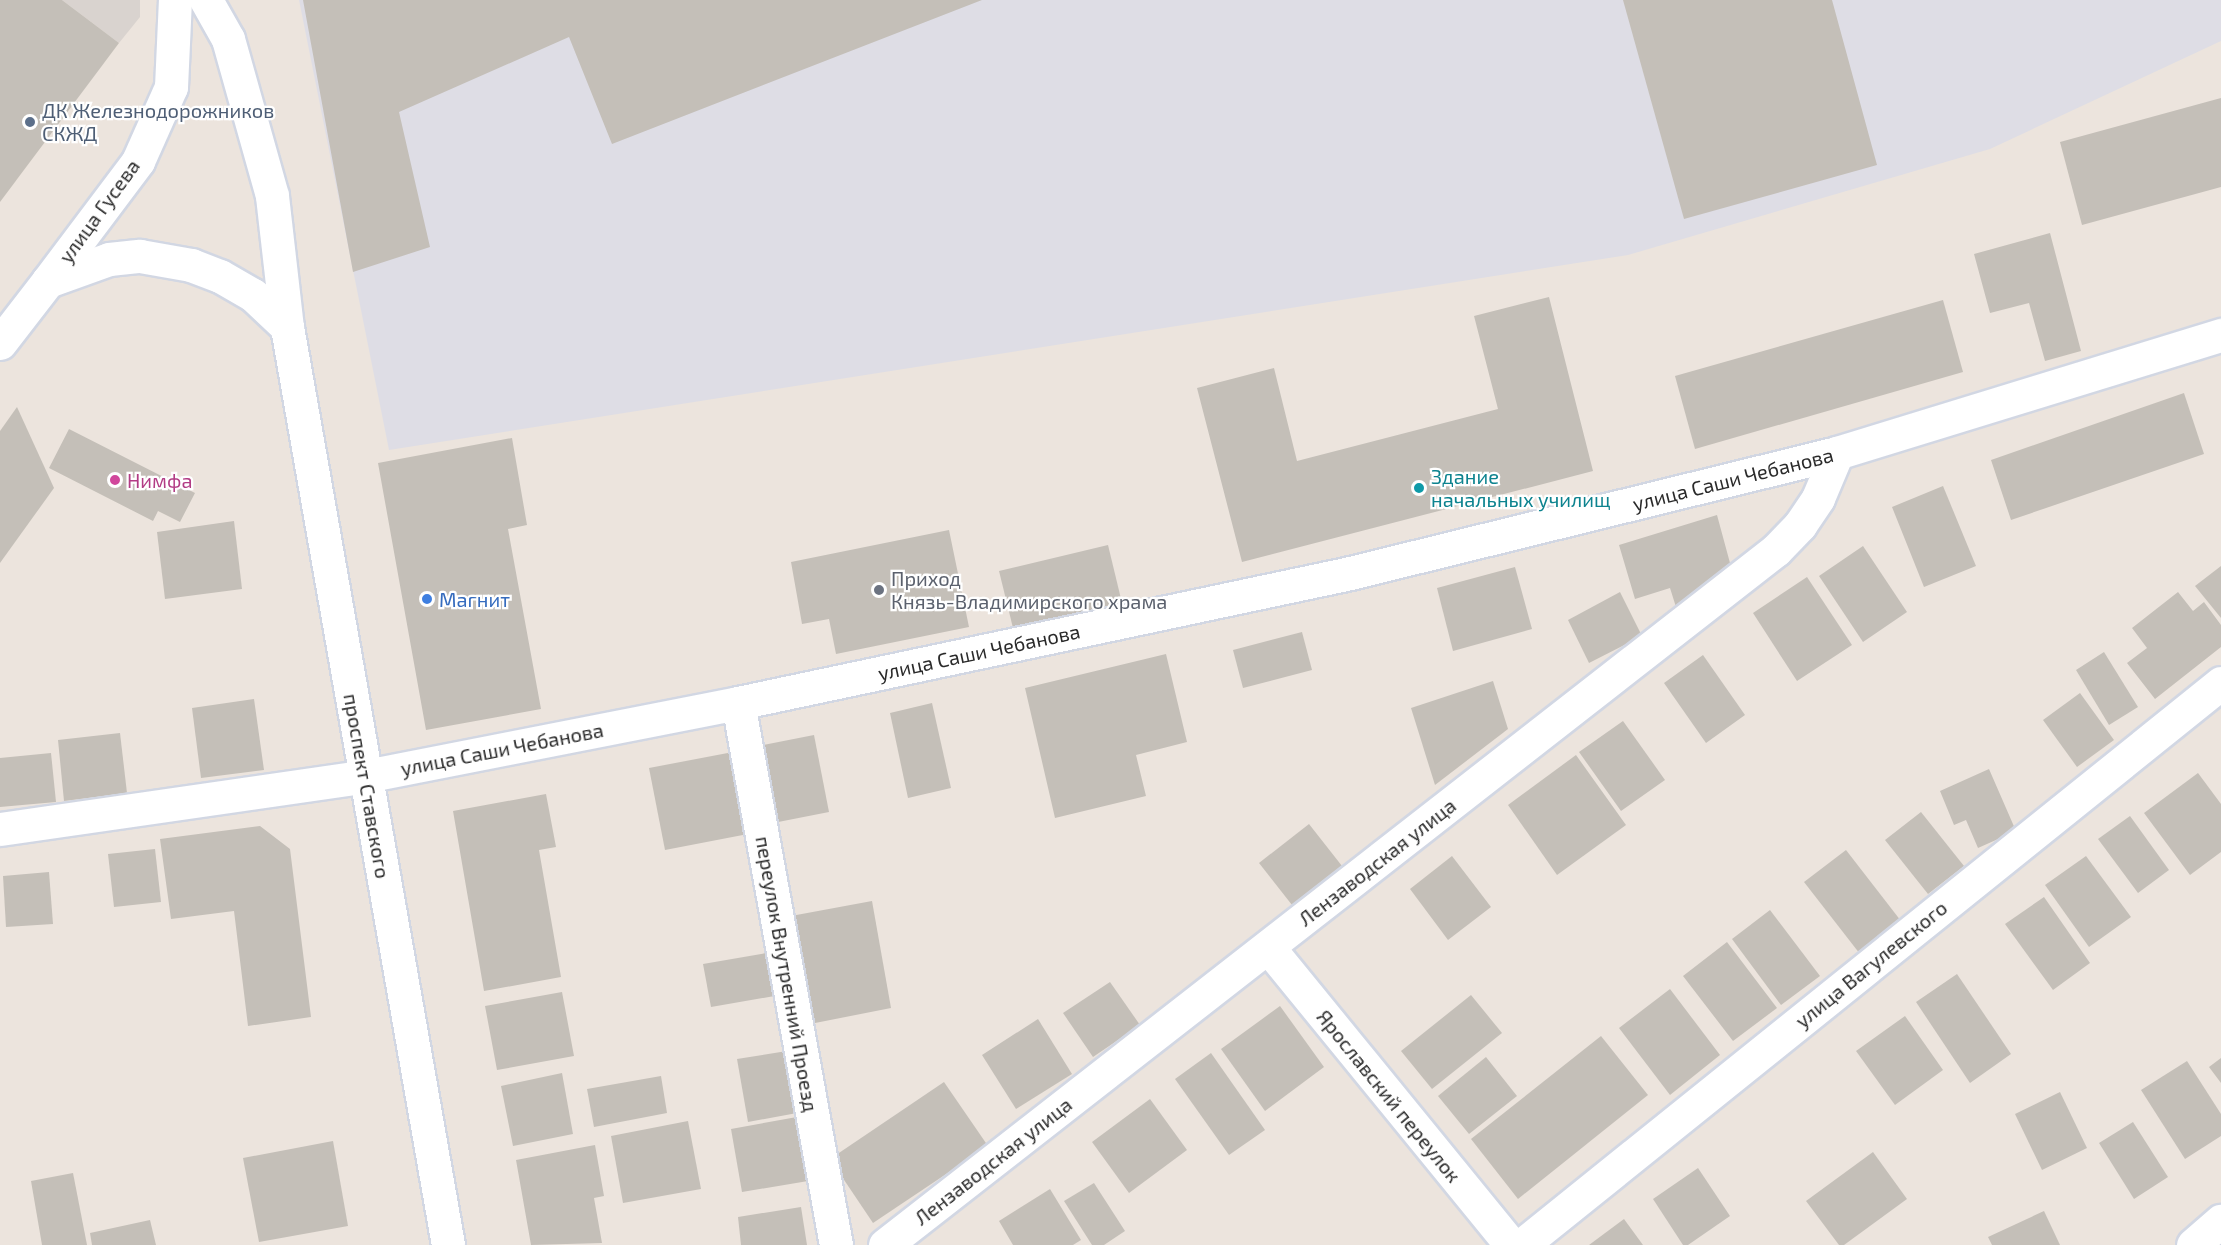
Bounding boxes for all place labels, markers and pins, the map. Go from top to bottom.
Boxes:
place label: ДК Железнодорожников СКЖД [42,98,274,145]
marker: ДК Железнодорожников СКЖД [23,115,37,129]
place label: Здание начальных училищ [1431,464,1611,511]
place label: Нимфа [127,468,192,492]
marker: Нимфа [108,473,122,487]
marker: Здание начальных училищ [1412,481,1426,495]
place label: Приход Князь-Владимирского храма [891,566,1167,613]
marker: Приход Князь-Владимирского храма [872,583,886,597]
place label: Магнит [439,587,510,611]
marker: Магнит [420,592,434,606]

